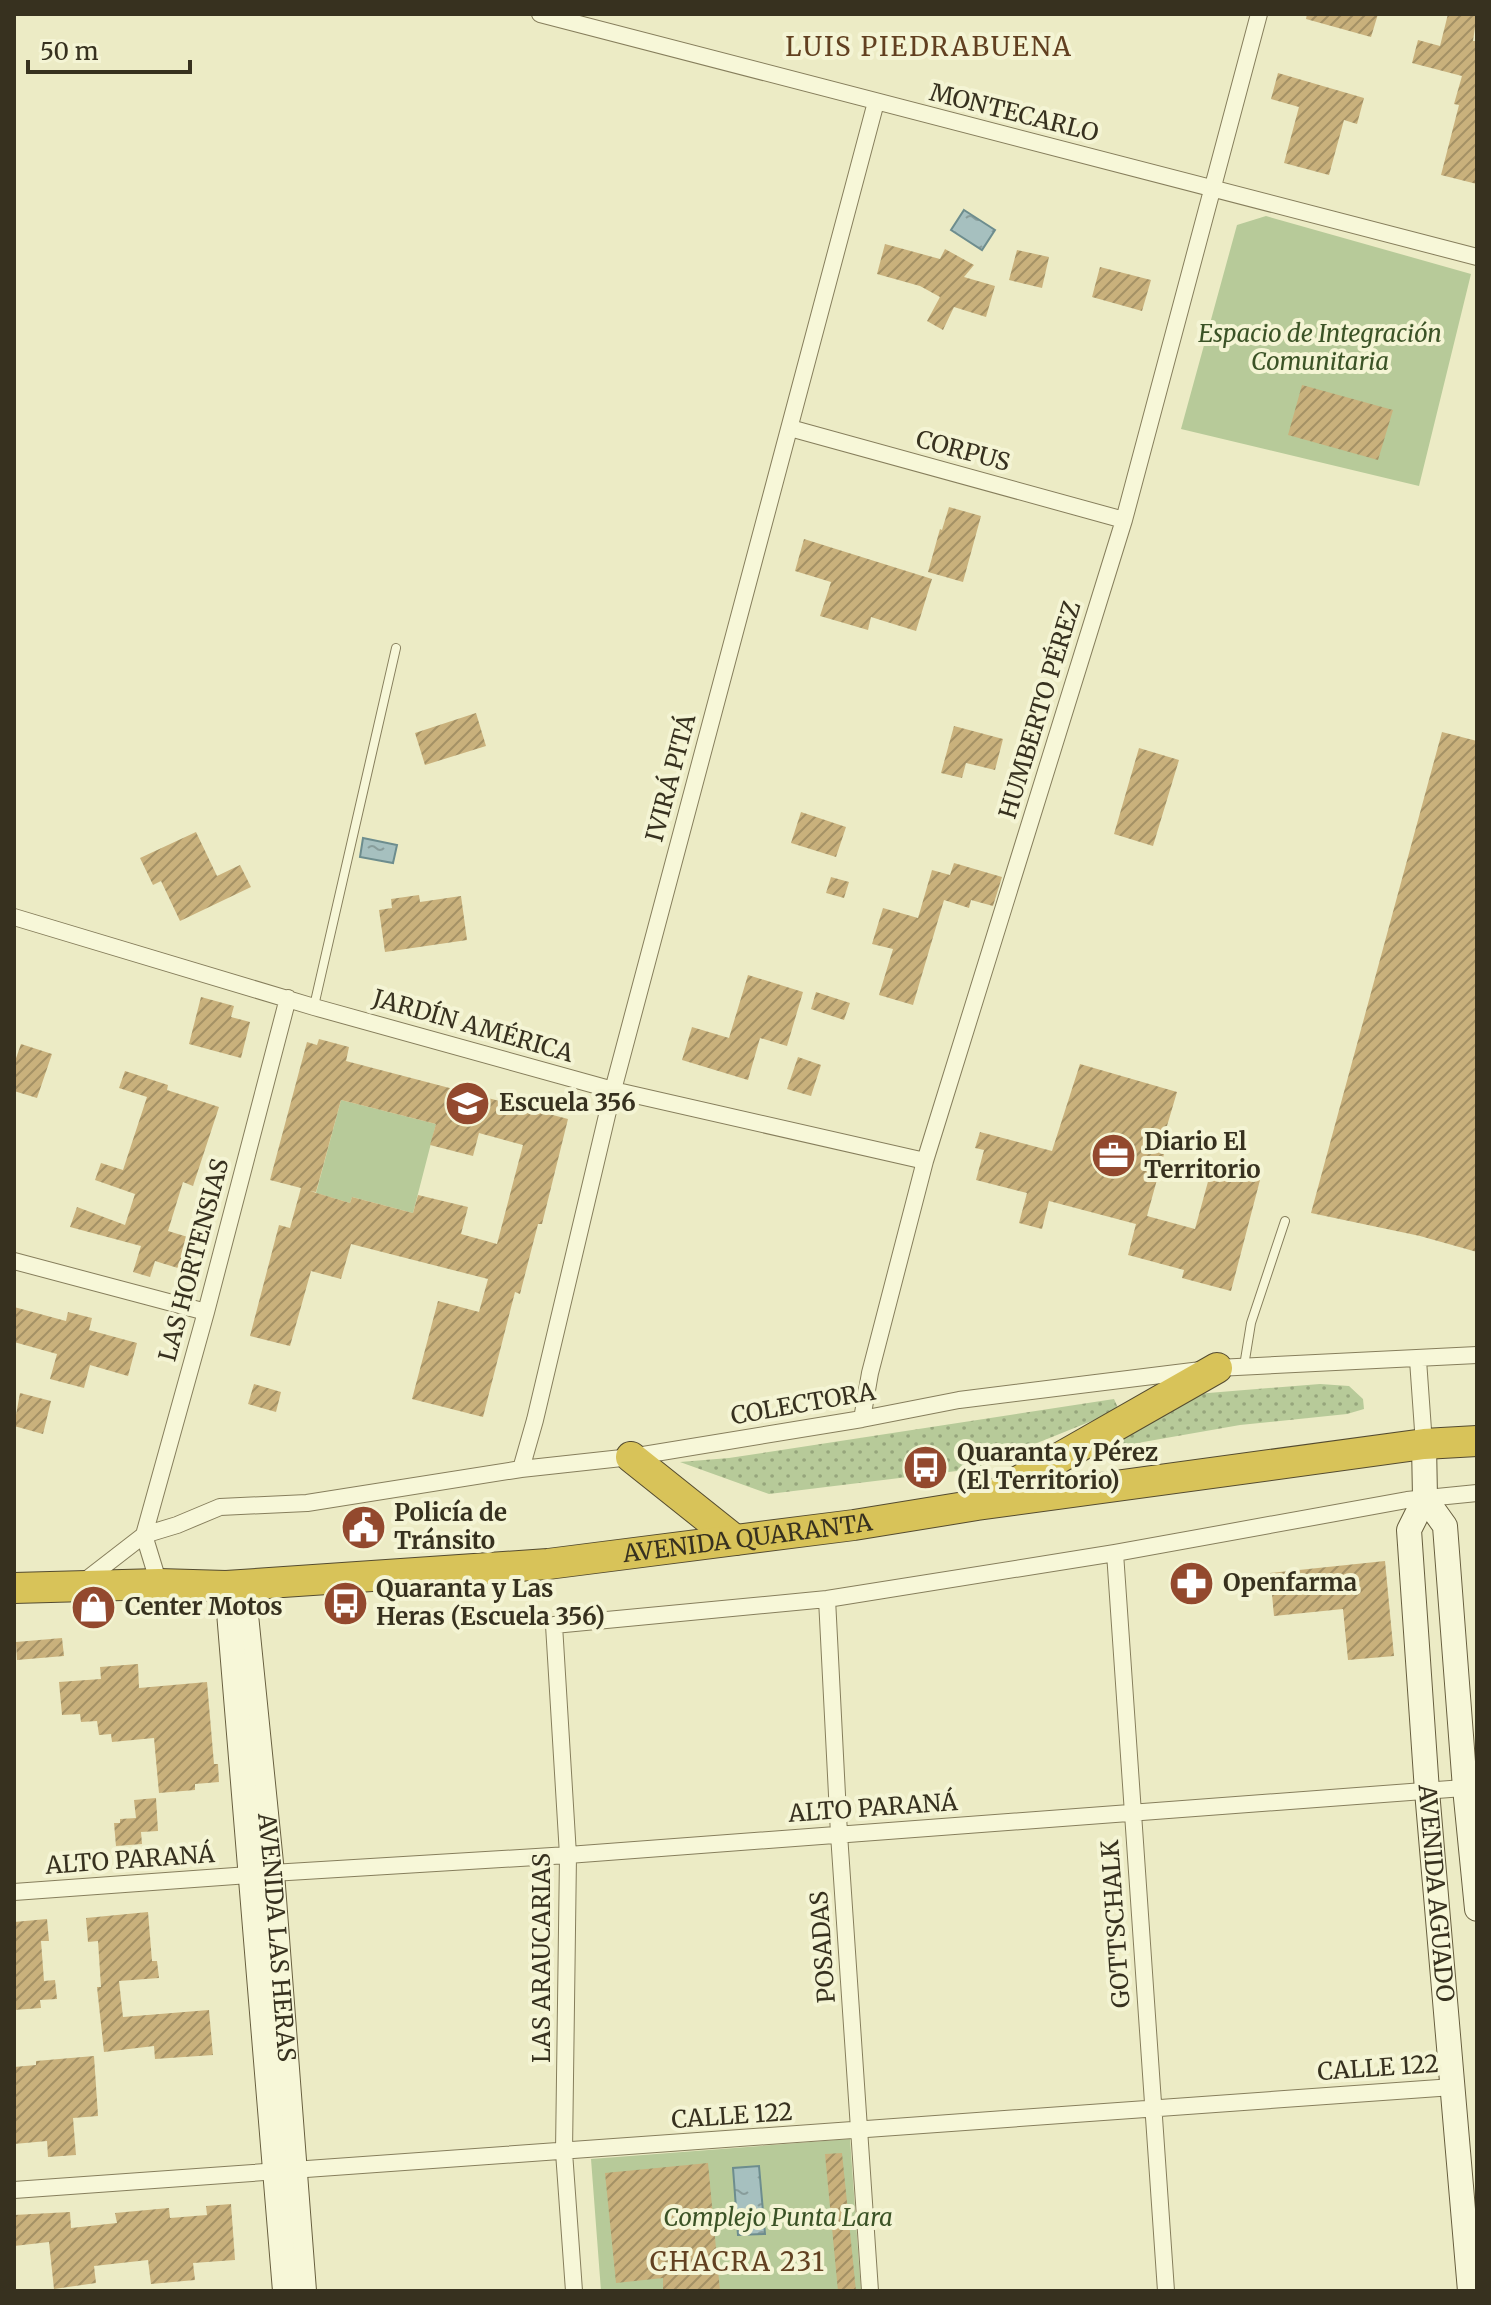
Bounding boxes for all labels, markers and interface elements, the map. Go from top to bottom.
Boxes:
scale bar [28,24,190,74]
district label: LUIS PIEDRABUENA [785,30,1073,63]
text: 50 m [40,36,99,67]
street label: MONTECARLO [926,77,1102,148]
park label: Espacio de Integración Comunitaria [1198,318,1442,377]
street label: CORPUS [913,423,1013,478]
street label: HUMBERTO PÉREZ [991,597,1087,822]
street label: IVIRÁ PITÁ [639,710,703,845]
street label: JARDÍN AMÉRICA [368,981,578,1069]
school or university icon: Escuela 356 [444,1079,492,1127]
place label: Escuela 356 [499,1087,636,1118]
place label: Diario El Territorio [1144,1126,1261,1185]
office icon: Diario El Territorio [1089,1132,1137,1180]
street label: LAS HORTENSIAS [152,1155,235,1365]
street label: COLECTORA [728,1375,879,1431]
place label: Quaranta y Pérez (El Territorio) [957,1437,1158,1496]
bus stop icon: Quaranta y Pérez (El Territorio) [902,1443,950,1491]
place label: Policía de Tránsito [394,1497,507,1556]
public building icon: Policía de Tránsito [339,1503,387,1551]
street label: AVENIDA QUARANTA [620,1506,875,1569]
pharmacy icon: Openfarma [1168,1559,1216,1607]
place label: Openfarma [1223,1567,1357,1598]
place label: Quaranta y Las Heras (Escuela 356) [376,1573,605,1632]
bus stop icon: Quaranta y Las Heras (Escuela 356) [321,1579,369,1627]
shop icon: Center Motos [70,1583,118,1631]
place label: Center Motos [125,1591,283,1622]
street label: AVENIDA AGUADO [1411,1782,1461,2003]
street label: ALTO PARANÁ [786,1786,960,1829]
street label: AVENIDA LAS HERAS [251,1811,302,2063]
street label: ALTO PARANÁ [43,1838,217,1881]
street label: GOTTSCHALK [1094,1838,1137,2009]
street label: LAS ARAUCARIAS [526,1853,557,2063]
street label: POSADAS [803,1890,842,2004]
street label: CALLE 122 [1316,2048,1440,2087]
street label: CALLE 122 [670,2096,794,2135]
park label: Complejo Punta Lara [663,2202,893,2233]
district label: CHACRA 231 [650,2245,826,2278]

